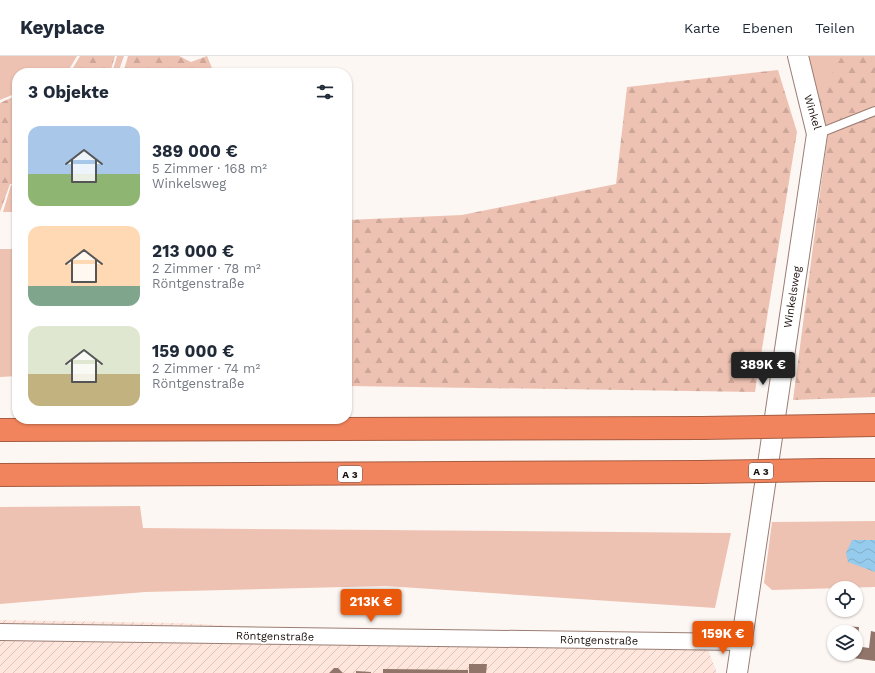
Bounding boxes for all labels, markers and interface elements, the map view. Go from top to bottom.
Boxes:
text: Keyplace [20,16,105,39]
text: Karte [684,20,720,36]
text: Ebenen [742,20,793,36]
text: Teilen [815,20,855,36]
icon: filters [314,81,336,103]
text: 3 Objekte [28,82,109,102]
street label: Winkel [801,93,824,132]
text: 389 000 € [152,141,238,161]
icon: home [60,142,108,190]
text: 5 Zimmer · 168 m² [152,161,267,176]
text: Winkelsweg [152,176,226,191]
text: 213 000 € [152,241,234,261]
icon: home [60,242,108,290]
text: 2 Zimmer · 78 m² [152,261,261,276]
street label: Winkelsweg [781,265,804,329]
text: Röntgenstraße [152,276,244,291]
text: 159 000 € [152,341,234,361]
icon: home [60,342,108,390]
pin: 389K € [730,352,796,386]
text: 389K € [740,357,786,372]
text: 2 Zimmer · 74 m² [152,361,260,376]
text: Röntgenstraße [152,376,244,391]
road number: A 3 [749,463,773,479]
road number: A 3 [338,466,362,482]
map controls [827,581,863,661]
button: locate [827,581,863,617]
pin: 213K € [338,589,404,623]
text: 213K € [350,594,392,609]
pin: 159K € [690,621,756,655]
button: layers [827,625,863,661]
text: 159K € [702,626,744,641]
street label: Röntgenstraße [236,629,314,644]
street label: Röntgenstraße [560,633,638,648]

